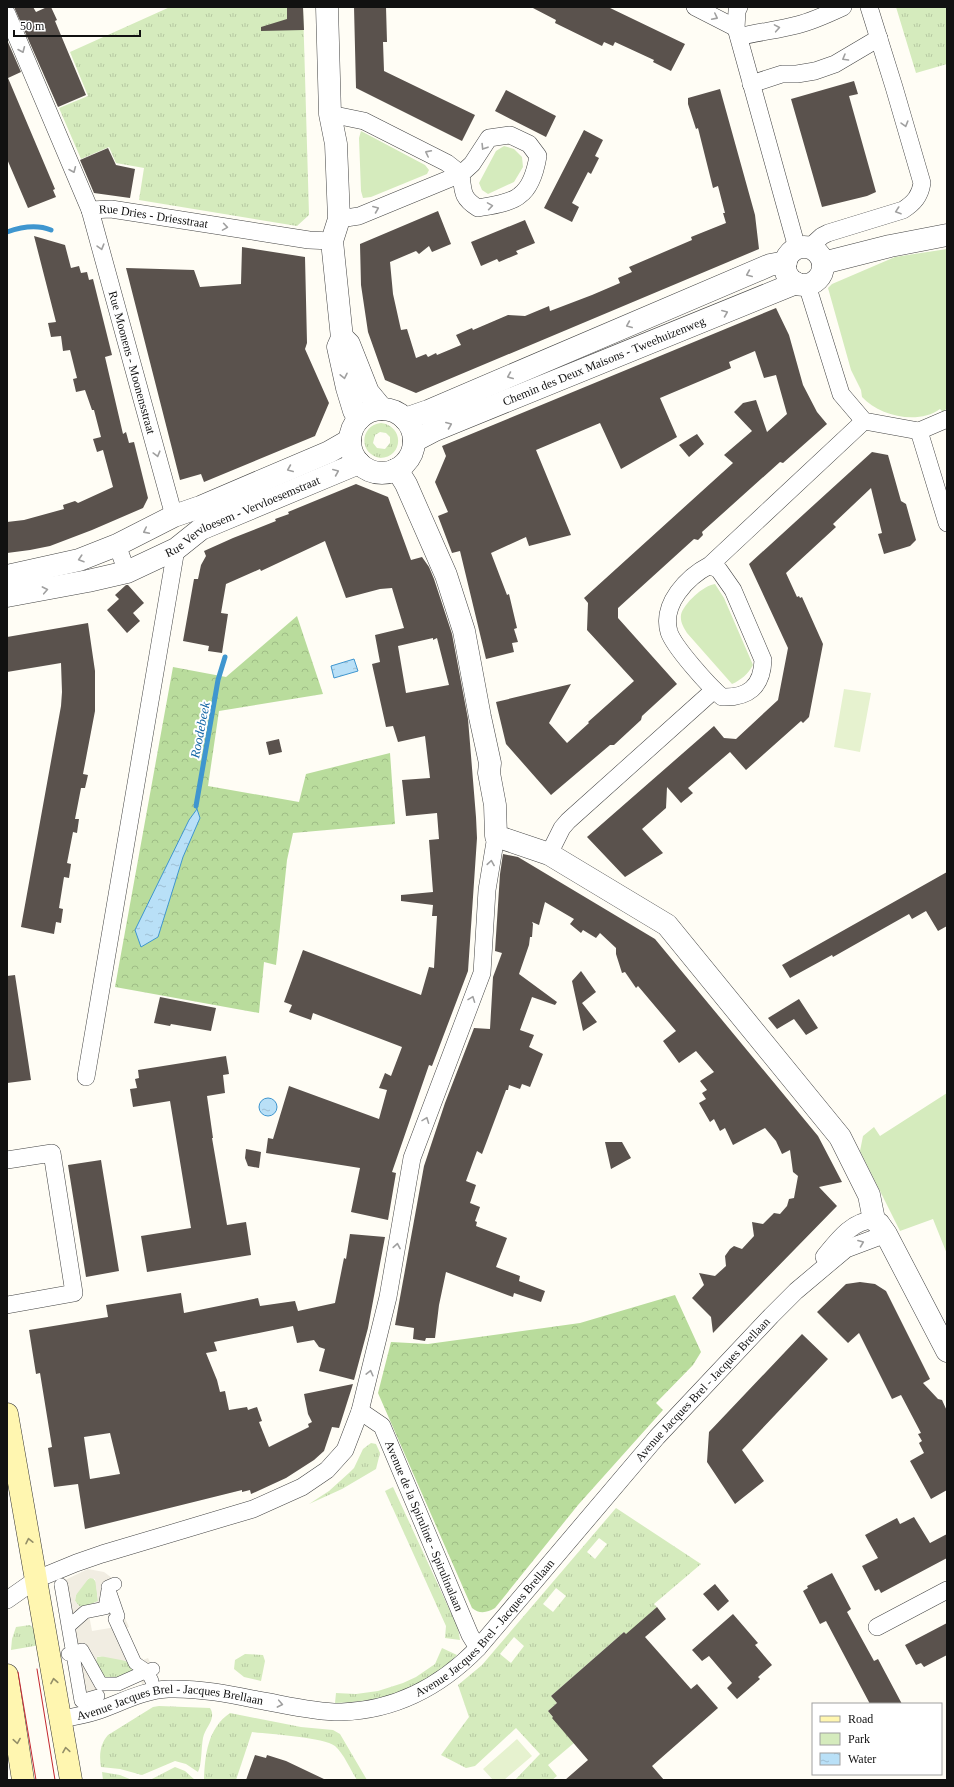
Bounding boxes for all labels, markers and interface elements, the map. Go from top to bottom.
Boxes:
scale bar [14,12,140,38]
one-way arrow [711,13,718,20]
text: 50 m [20,19,45,33]
one-way arrow [774,25,780,33]
one-way arrow [17,45,25,53]
one-way arrow [842,53,849,60]
one-way arrow [900,121,909,128]
one-way arrow [481,143,488,150]
one-way arrow [425,150,432,158]
one-way arrow [68,166,76,173]
street label: Rue Dries - Driesstraat [98,202,210,231]
one-way arrow [487,202,493,211]
one-way arrow [373,205,380,213]
one-way arrow [895,206,902,215]
one-way arrow [222,222,228,231]
one-way arrow [96,244,105,251]
one-way arrow [745,270,752,278]
street label: Rue Moonens - Moonensstraat [106,289,158,436]
one-way arrow [722,309,729,317]
street label: Chemin des Deux Maisons - Tweehuizenweg [501,314,707,409]
one-way arrow [626,321,633,329]
one-way arrow [506,371,514,379]
one-way arrow [340,372,348,379]
one-way arrow [446,421,453,429]
one-way arrow [152,450,161,457]
one-way arrow [286,464,294,472]
one-way arrow [332,469,340,477]
street label: Rue Vervloesem - Vervloesemstraat [163,473,323,560]
one-way arrow [142,526,150,534]
one-way arrow [77,554,84,563]
one-way arrow [42,586,49,594]
water label: Roodebeek [187,700,213,760]
one-way arrow [486,860,495,866]
one-way arrow [468,995,476,1002]
one-way arrow [422,1117,430,1124]
one-way arrow [857,1240,864,1248]
one-way arrow [392,1243,401,1250]
street label: Avenue Jacques Brel - Jacques Brellaan [632,1315,773,1464]
one-way arrow [365,1370,373,1377]
street label: Avenue de la Spiruline - Spirulinalaan [382,1439,466,1613]
one-way arrow [25,1538,33,1544]
street label: Avenue Jacques Brel - Jacques Brellaan [413,1556,557,1700]
one-way arrow [51,1678,59,1684]
street label: Avenue Jacques Brel - Jacques Brellaan [76,1682,264,1723]
one-way arrow [277,1699,283,1708]
legend [812,1703,942,1775]
text: Road [848,1712,873,1726]
text: Park [848,1732,870,1746]
one-way arrow [12,1738,21,1744]
one-way arrow [62,1747,71,1753]
text: Water [848,1752,876,1766]

